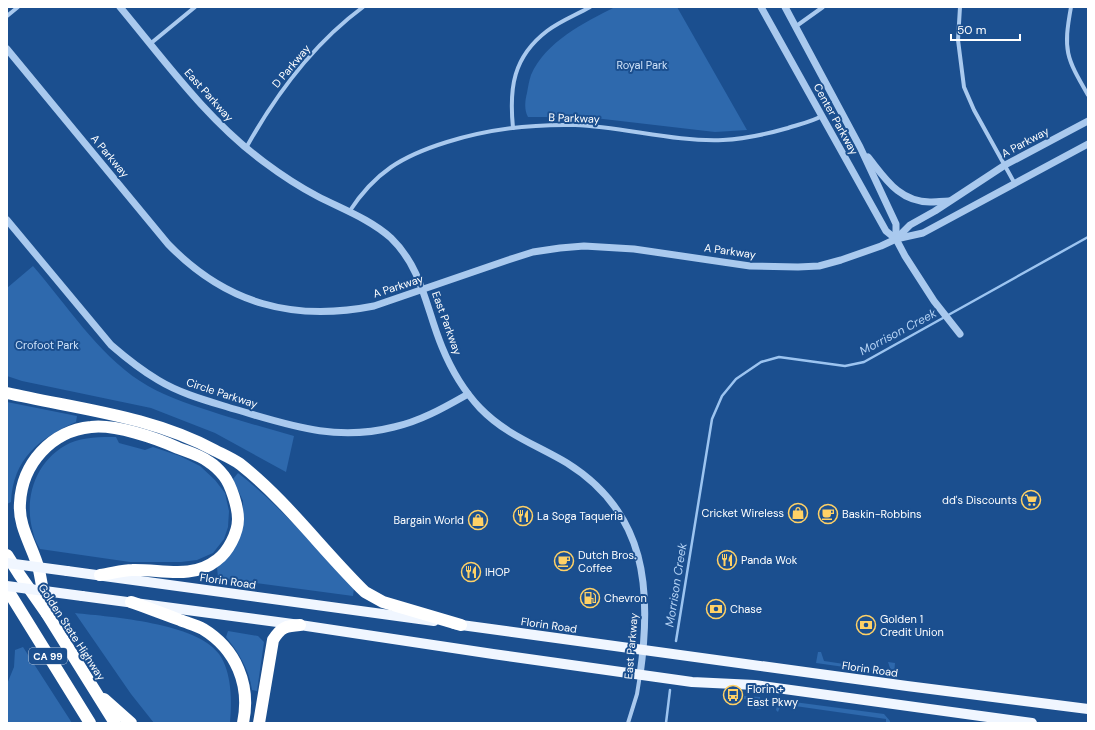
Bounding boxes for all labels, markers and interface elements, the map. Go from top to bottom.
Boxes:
scale bar [951,16,1020,42]
text: 50 m [957,22,986,38]
street label: D Parkway [269,41,313,91]
park label: Royal Park [616,58,668,72]
street label: East Parkway [182,66,236,124]
street label: Center Parkway [811,81,861,157]
street label: B Parkway [548,110,600,126]
street label: A Parkway [999,124,1051,160]
street label: A Parkway [88,132,132,180]
street label: A Parkway [703,240,757,262]
street label: A Parkway [371,271,425,301]
street label: East Parkway [429,289,465,357]
water label: Morrison Creek [857,305,940,359]
park label: Crofoot Park [15,338,79,352]
street label: Circle Parkway [185,375,259,411]
supermarket icon: dd's Discounts [1020,489,1042,511]
place label: dd's Discounts [942,493,1017,507]
shop icon: Cricket Wireless [787,502,809,524]
cafe icon: Baskin-Robbins [817,503,839,525]
restaurant icon: La Soga Taqueria [512,505,534,527]
place label: Cricket Wireless [702,506,784,520]
place label: Baskin-Robbins [842,507,922,521]
shop icon: Bargain World [467,509,489,531]
place label: La Soga Taqueria [537,509,623,523]
place label: Bargain World [393,513,464,527]
water label: Morrison Creek [661,541,691,628]
place label: Dutch Bros. Coffee [578,548,636,575]
restaurant icon: Panda Wok [716,549,738,571]
cafe icon: Dutch Bros. Coffee [553,550,575,572]
place label: Panda Wok [741,553,798,567]
restaurant icon: IHOP [460,561,482,583]
place label: IHOP [485,565,510,579]
street label: Florin Road [199,570,257,592]
street label: Golden State Highway [36,581,108,683]
fuel station icon: Chevron [579,587,601,609]
place label: Chevron [604,591,647,605]
bank icon: Chase [705,598,727,620]
place label: Chase [730,602,762,616]
street label: East Parkway [621,612,641,680]
place label: Golden 1 Credit Union [880,612,944,639]
street label: Florin Road [520,614,578,636]
bank icon: Golden 1 Credit Union [855,614,877,636]
road number: CA 99 [29,648,67,664]
street label: Florin Road [841,658,899,680]
place label: Florin + East Pkwy [747,682,798,709]
bus stop icon: Florin + East Pkwy [722,684,744,706]

